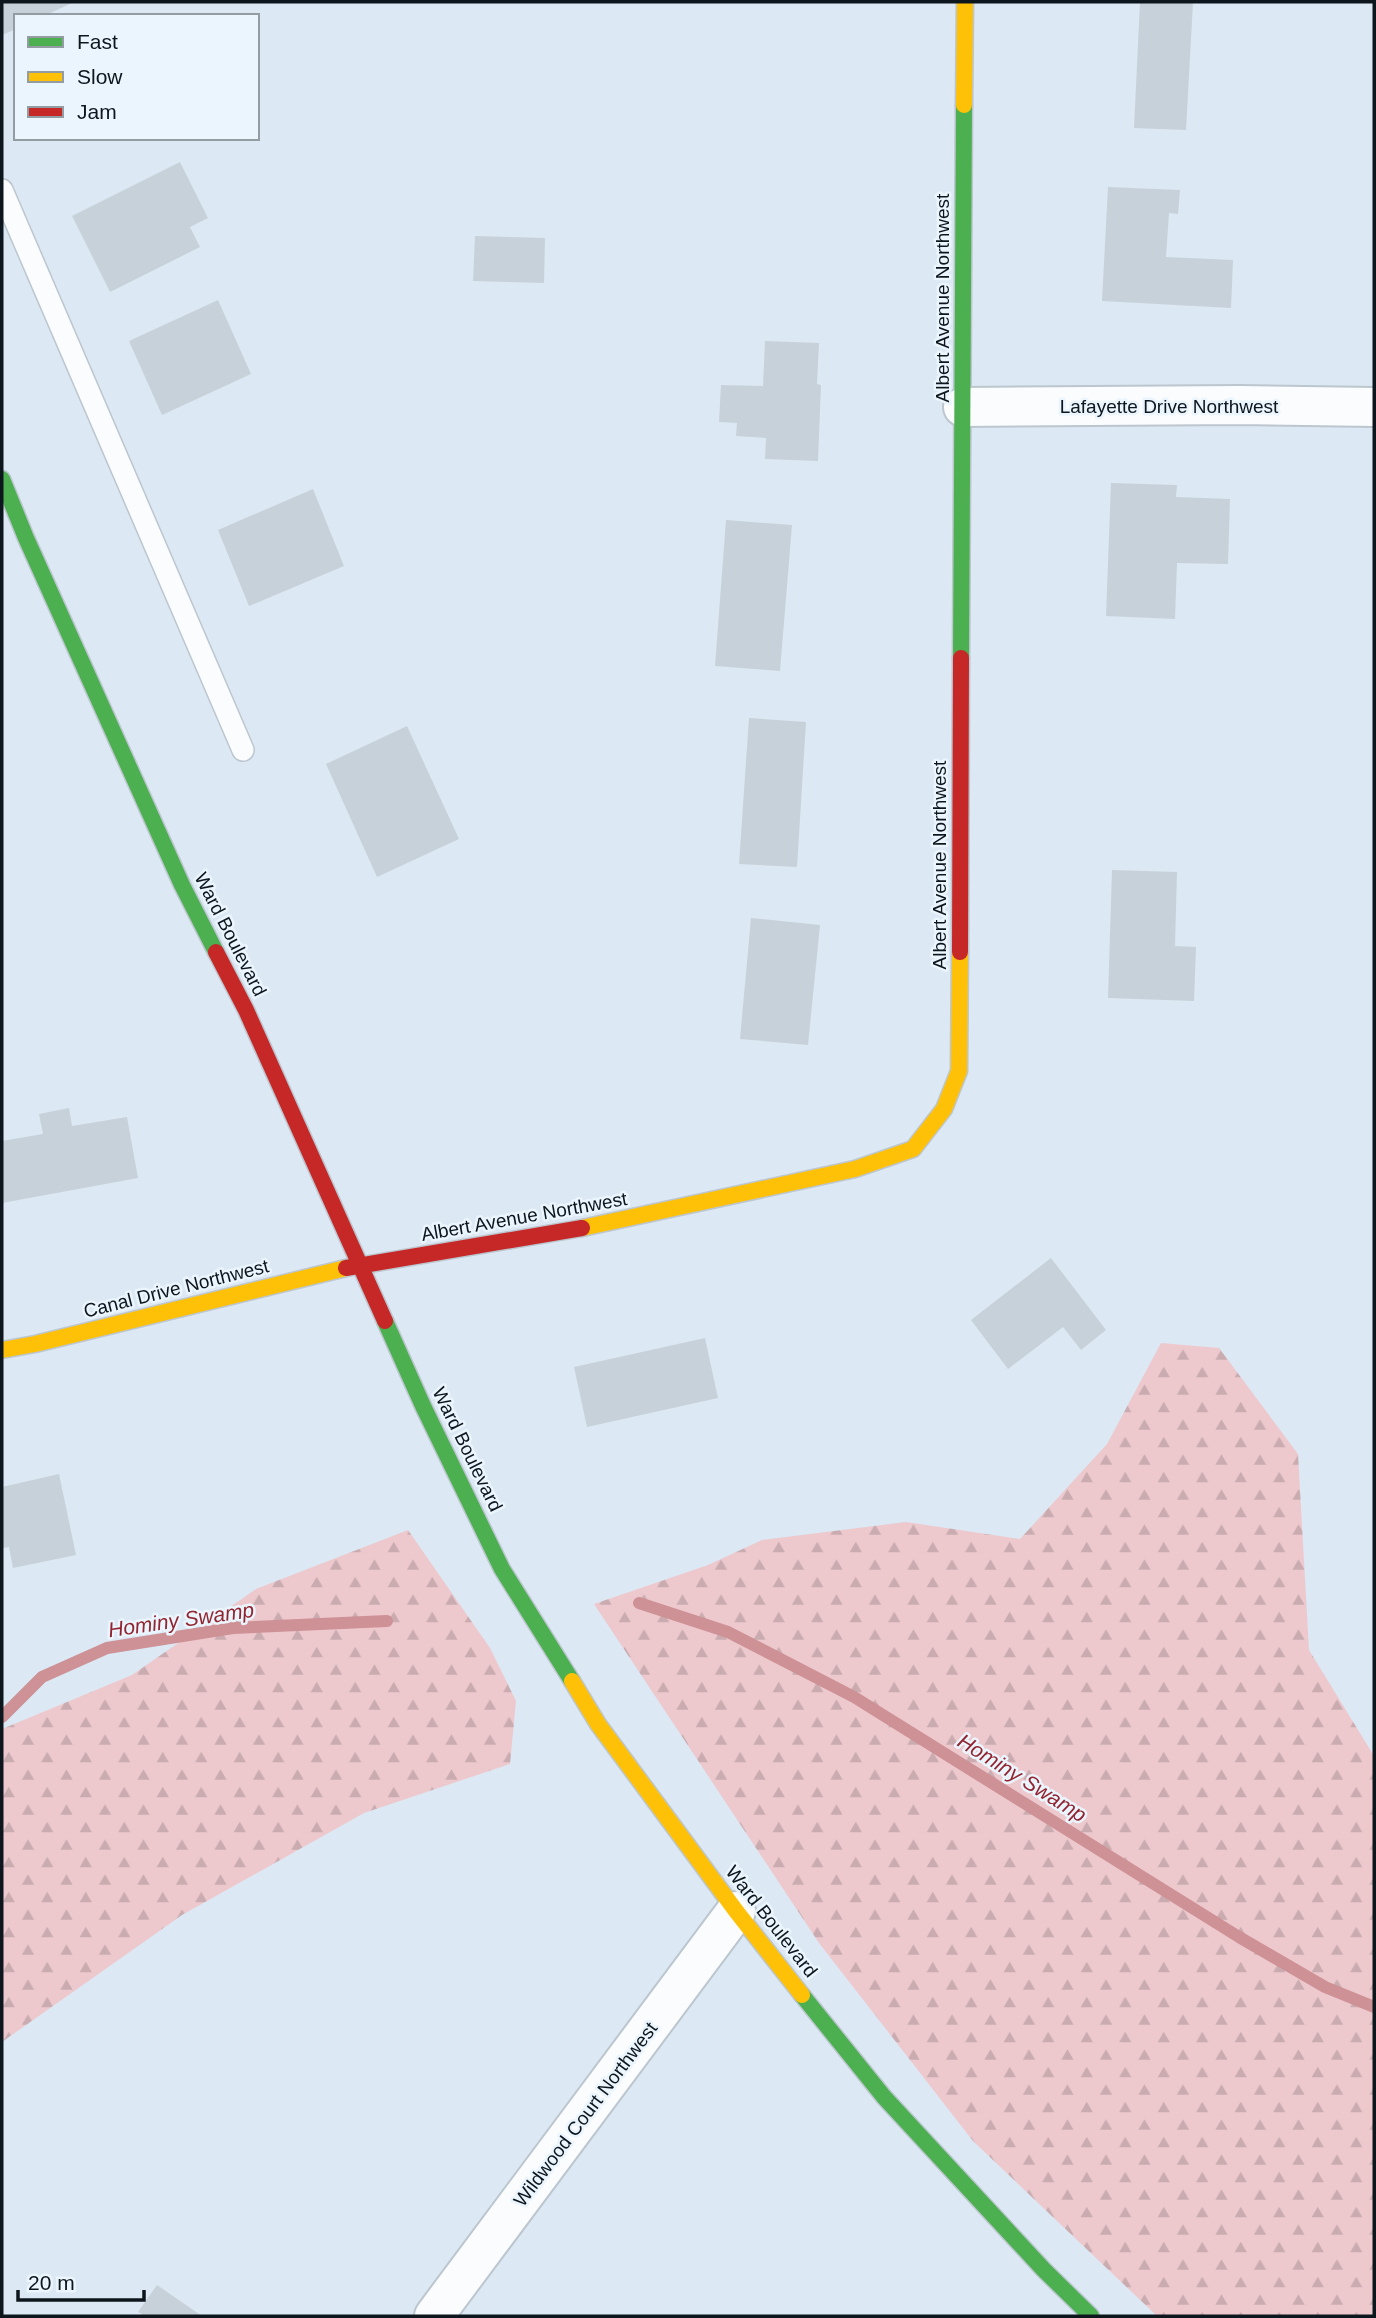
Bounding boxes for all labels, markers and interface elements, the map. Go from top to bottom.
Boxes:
legend [14,14,259,140]
text: Fast [77,30,118,53]
text: Slow [77,65,123,88]
text: Jam [77,100,117,123]
street label: Albert Avenue Northwest [932,193,953,402]
street label: Lafayette Drive Northwest [1060,396,1279,417]
street label: Albert Avenue Northwest [929,760,950,969]
street label: Ward Boulevard [190,869,271,999]
street label: Albert Avenue Northwest [419,1188,629,1245]
street label: Canal Drive Northwest [81,1255,272,1322]
street label: Ward Boulevard [428,1384,507,1515]
water label: Hominy Swamp [107,1598,255,1641]
water label: Hominy Swamp [954,1729,1091,1826]
street label: Ward Boulevard [722,1861,822,1981]
street label: Wildwood Court Northwest [509,2018,662,2210]
scale bar [18,2258,144,2302]
text: 20 m [28,2271,75,2294]

